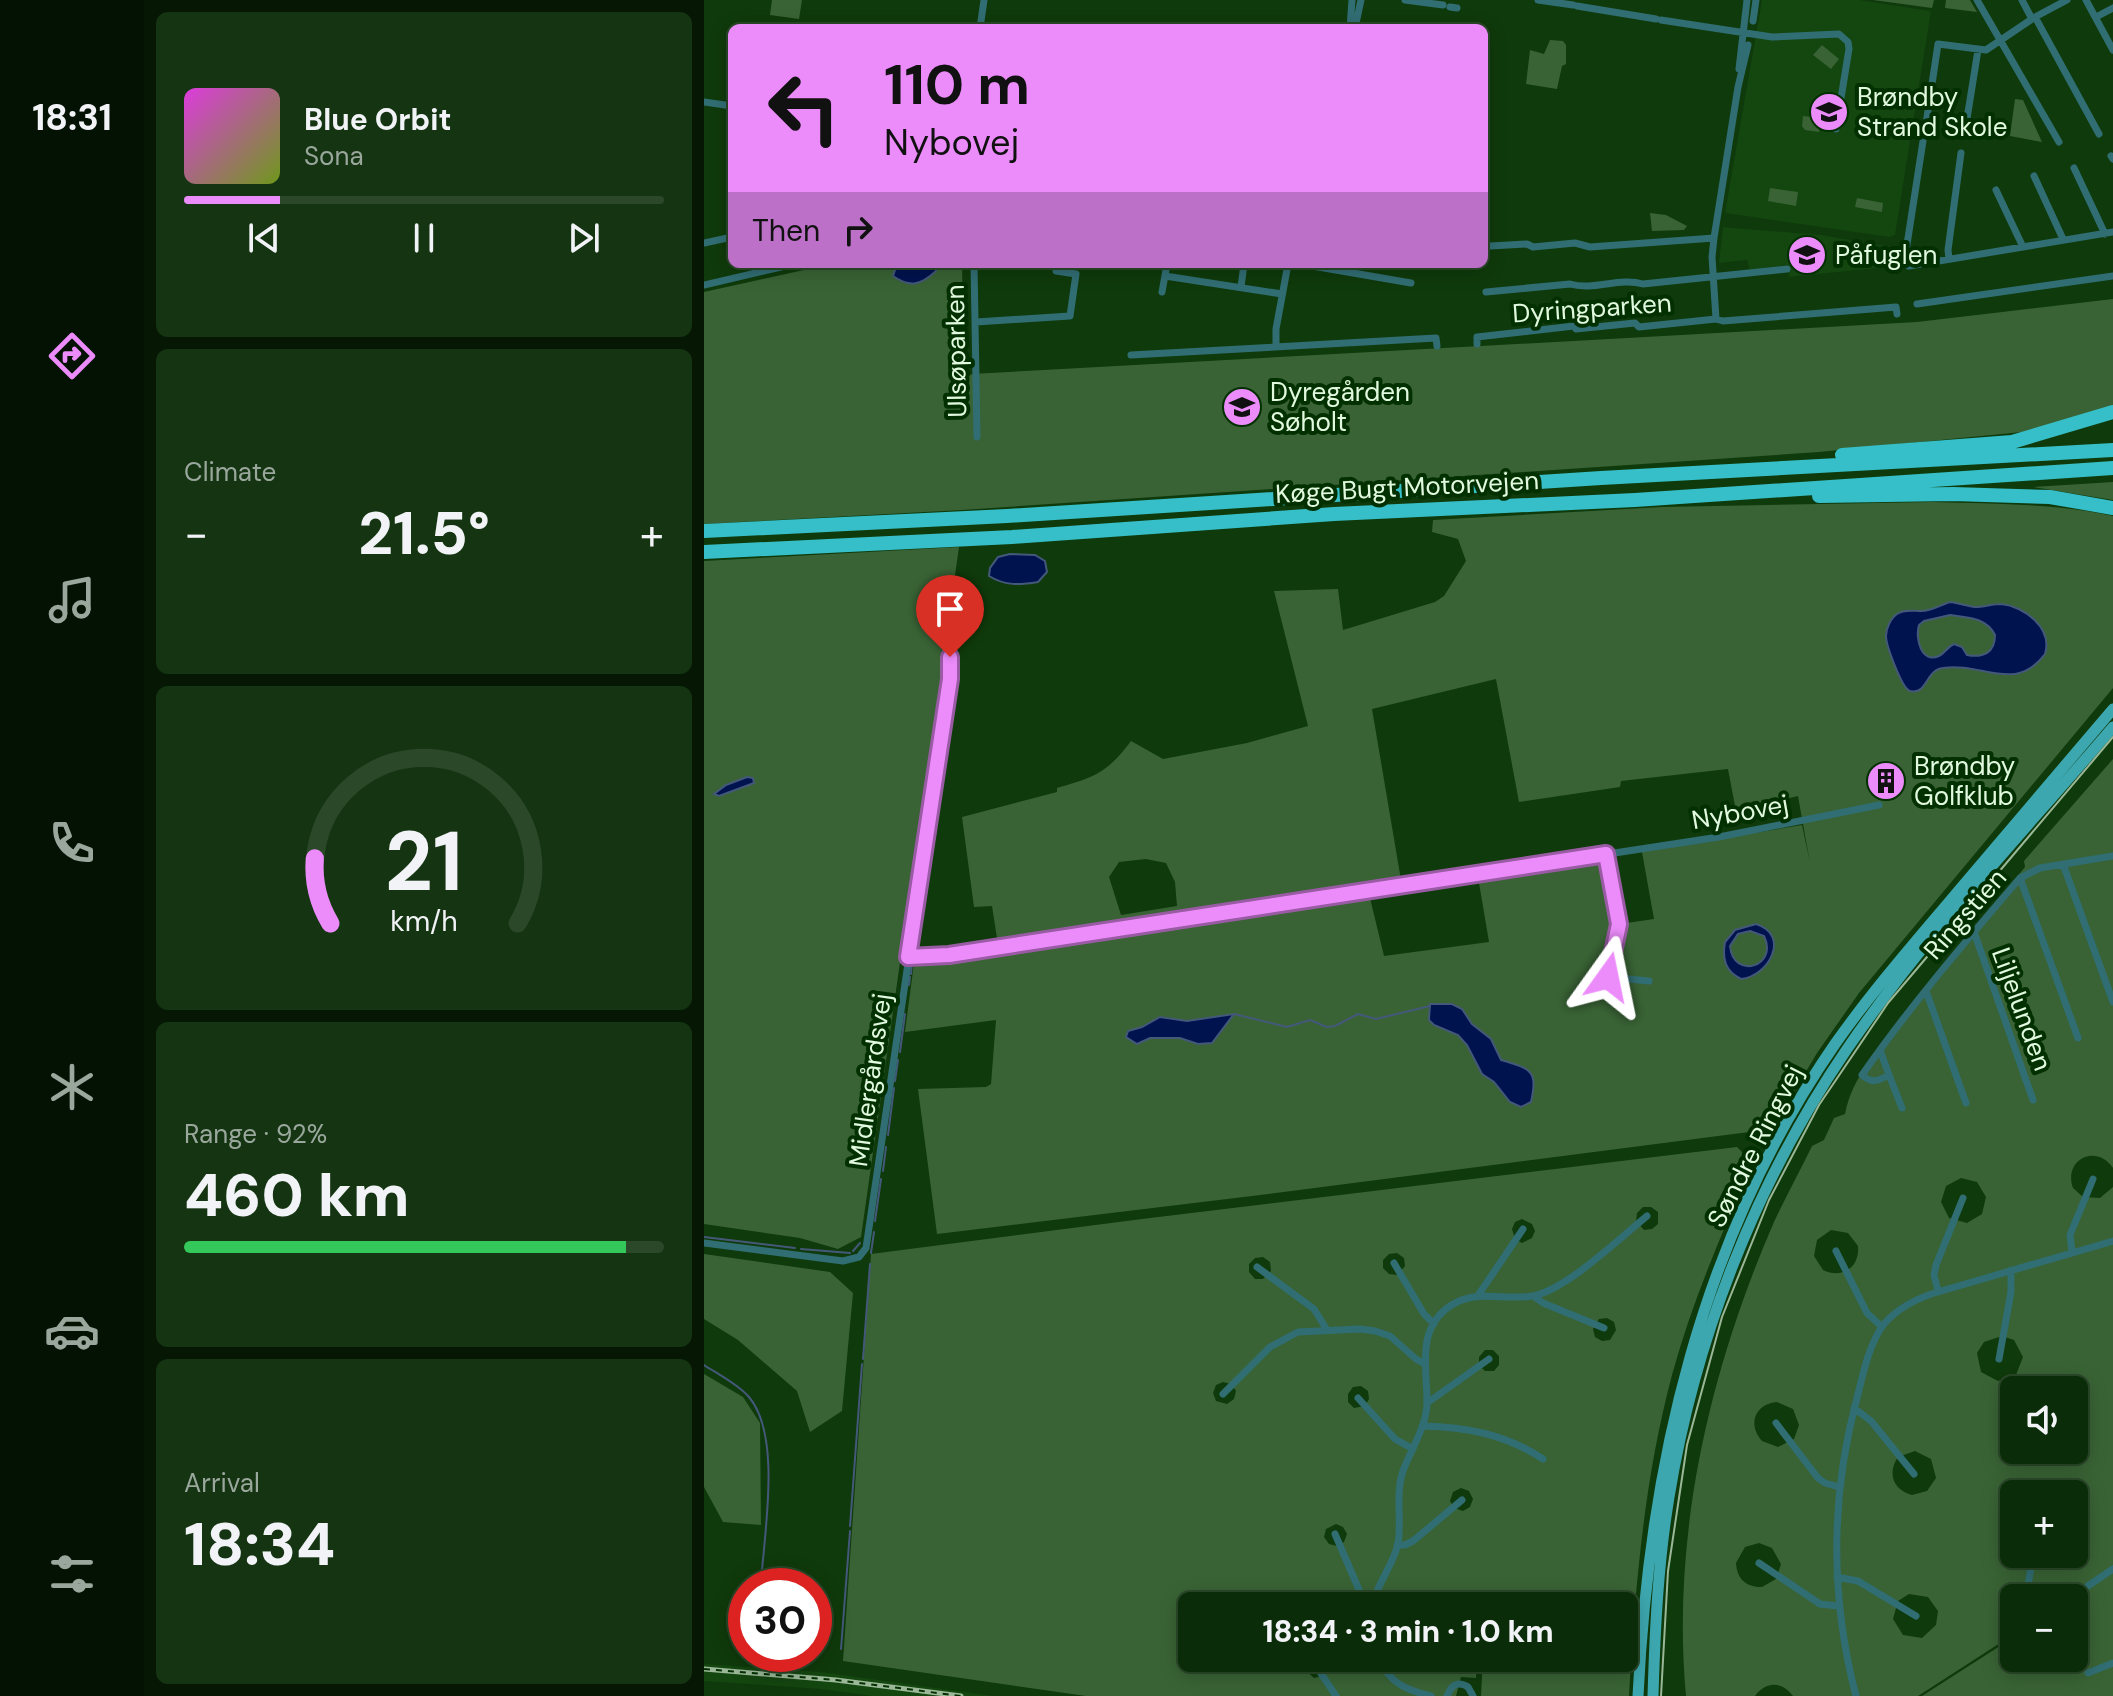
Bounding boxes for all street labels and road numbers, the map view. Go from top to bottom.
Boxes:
street label: Ulsøparken [938,284,974,418]
street label: Dyringparken [1511,285,1673,331]
street label: Køge Bugt Motorvejen [1274,463,1540,511]
street label: Nybovej [1689,787,1791,837]
street label: Ringstien [1916,861,2014,967]
street label: Liljelunden [1984,943,2060,1075]
street label: Midlergårdsvej [841,991,899,1169]
street label: Søndre Ringvej [1699,1059,1811,1233]

